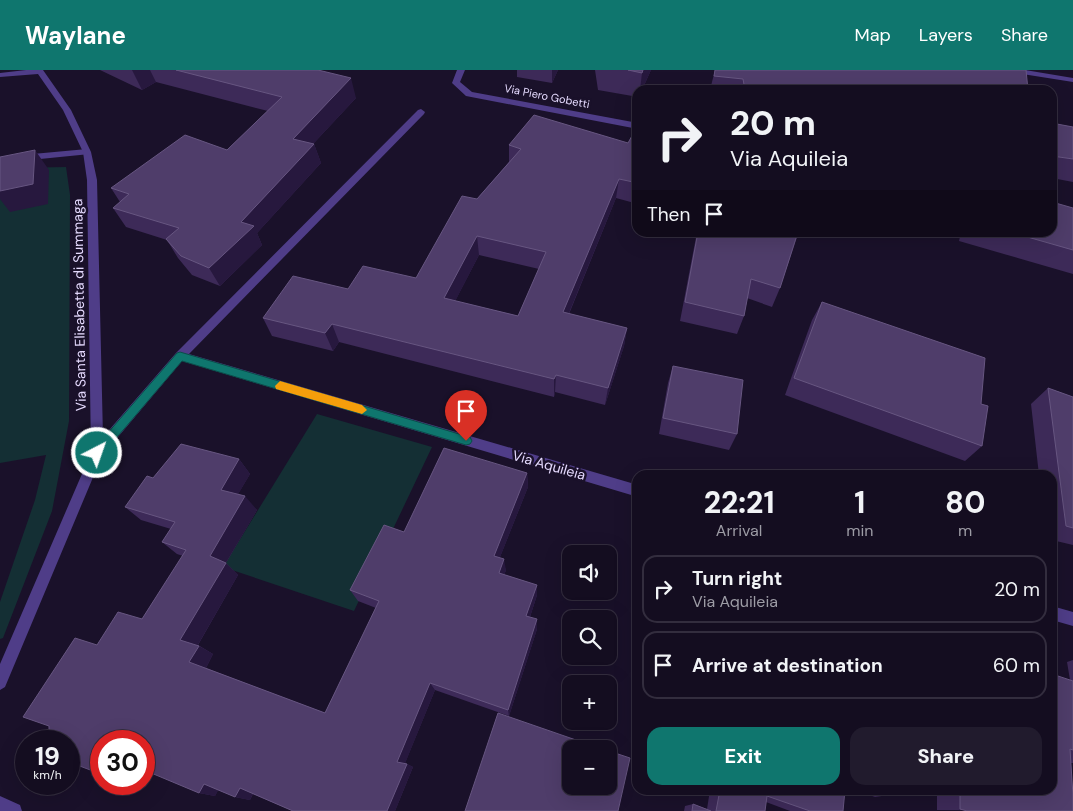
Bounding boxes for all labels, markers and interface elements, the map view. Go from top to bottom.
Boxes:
text: Waylane [25,20,126,51]
text: Map [855,23,891,47]
text: Layers [919,23,973,47]
text: Share [1001,23,1048,47]
street label: Via Piero Gobetti [503,81,591,111]
text: 20 m [730,100,816,146]
icon: right [647,105,712,170]
text: Via Aquileia [730,144,848,173]
street label: Via Santa Elisabetta di Summaga [68,199,90,411]
icon: arrive [700,200,728,228]
text: Then [647,202,690,227]
pin [445,390,487,441]
icon: arrive [452,397,480,425]
position arrow [70,426,122,478]
street label: Via Aquileia [510,446,588,484]
text: 22:21 [704,483,775,522]
text: 1 [854,483,865,522]
text: 80 [945,483,985,522]
text: Arrival [716,520,762,541]
text: min [846,520,873,541]
text: m [958,520,972,541]
map controls [562,545,617,795]
button: sound [562,545,617,600]
text: Turn right [692,566,782,591]
icon: right [649,575,677,603]
text: 20 m [994,577,1040,602]
text: Via Aquileia [692,591,778,612]
button: search [562,610,617,665]
icon: arrive [649,651,677,679]
text: Arrive at destination [692,653,883,678]
text: 60 m [993,653,1040,678]
button: + [562,675,617,730]
button: Exit [647,727,840,785]
button: Share [850,727,1042,785]
speed limit sign: 30 [90,730,155,795]
text: 19 [35,740,60,773]
button: − [562,740,617,795]
text: km/h [33,767,62,783]

